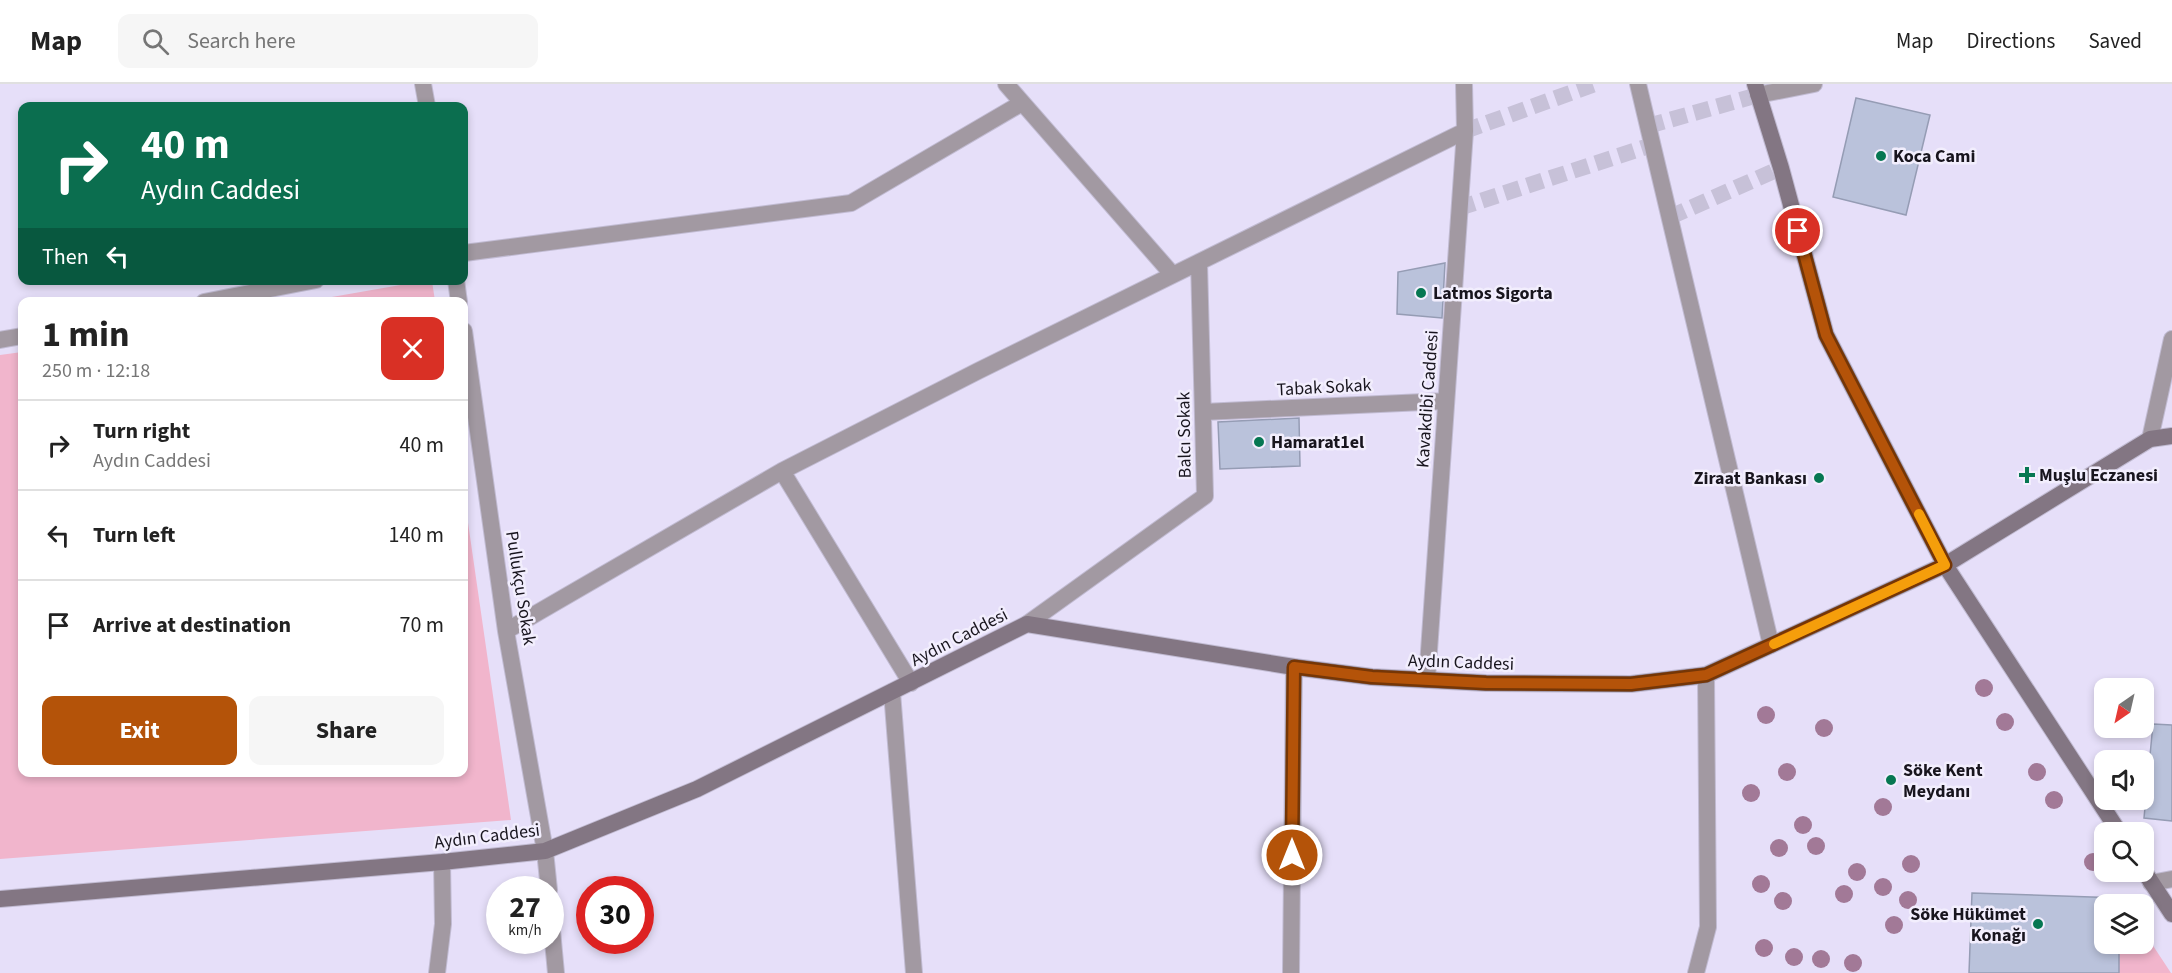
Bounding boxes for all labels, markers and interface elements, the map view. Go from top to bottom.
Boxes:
search box [118,14,538,68]
text: Map [30,21,82,61]
icon: search [139,25,172,58]
text: Search here [187,25,296,57]
text: Map [1896,26,1934,56]
text: Directions [1967,26,2055,56]
text: Saved [2088,26,2142,56]
text: 40 m [141,115,230,175]
icon: right [42,126,120,204]
place label: Koca Cami [1893,144,1975,169]
marker: Koca Cami [1874,149,1888,163]
text: Aydın Caddesi [141,171,300,210]
pin [1772,205,1823,256]
icon: arrive [1781,214,1814,247]
icon: left [101,240,134,273]
text: Then [42,241,89,273]
place label: Latmos Sigorta [1433,281,1553,306]
marker: Latmos Sigorta [1414,286,1428,300]
text: 1 min [42,309,130,360]
button: close [381,317,444,380]
street label: Kavakdibi Caddesi [1410,329,1445,469]
text: 250 m · 12:18 [42,357,150,385]
street label: Tabak Sokak [1276,373,1372,402]
street label: Balcı Sokak [1171,391,1198,478]
text: Turn right [93,415,190,447]
icon: right [42,429,75,462]
text: 40 m [399,429,444,461]
place label: Hamarat1el [1271,430,1364,455]
marker: Hamarat1el [1252,435,1266,449]
text: Aydın Caddesi [93,447,211,475]
place label: Muşlu Eczanesi [2039,463,2158,488]
place label: Ziraat Bankası [1694,466,1807,491]
marker: Muşlu Eczanesi [2020,468,2034,482]
marker: Ziraat Bankası [1812,471,1826,485]
icon: left [42,519,75,552]
text: Turn left [93,519,175,551]
text: 140 m [389,519,444,551]
street label: Pullukçu Sokak [499,529,542,647]
street label: Aydın Caddesi [906,602,1012,673]
icon: arrive [42,609,75,642]
text: Arrive at destination [93,609,291,641]
text: 70 m [399,609,444,641]
street label: Aydın Caddesi [1408,648,1514,677]
north arrow [2094,678,2154,738]
map controls [2094,678,2154,954]
button: Exit [42,696,237,765]
button: Share [249,696,444,765]
button: sound [2094,750,2154,810]
place label: Söke Kent Meydanı [1903,758,1983,804]
marker: Söke Kent Meydanı [1884,773,1898,787]
street label: Aydın Caddesi [433,818,541,855]
button: search [2094,822,2154,882]
position arrow [1260,823,1324,887]
speed limit sign: 30 [576,876,654,954]
text: 27 [509,886,541,929]
button: layers [2094,894,2154,954]
place label: Söke Hükümet Konağı [1910,902,2026,948]
marker: Söke Hükümet Konağı [2031,917,2045,931]
text: km/h [508,920,542,941]

